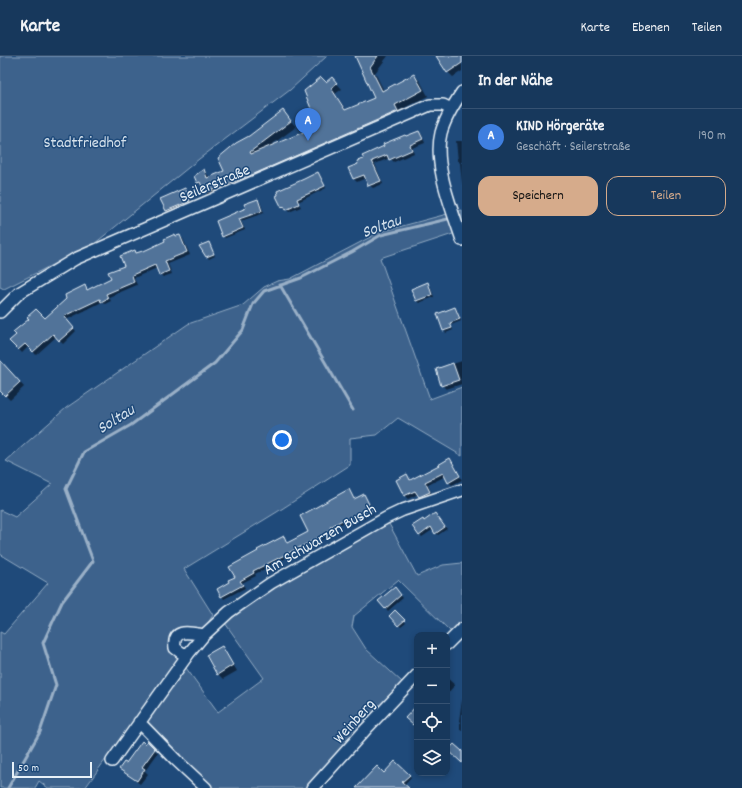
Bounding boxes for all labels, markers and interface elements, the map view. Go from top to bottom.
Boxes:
text: Karte [20,14,60,41]
text: Karte [580,18,610,38]
text: Ebenen [632,18,670,38]
text: Teilen [692,18,722,38]
text: In der Nähe [478,70,553,94]
pin: A [295,108,321,141]
text: KIND Hörgeräte [516,116,604,138]
text: A [487,127,495,146]
text: 190 m [698,127,726,146]
park label: Stadtfriedhof [44,132,127,155]
text: Geschäft · Seilerstraße [516,138,630,157]
street label: Seilerstraße [176,159,254,209]
button: Speichern [478,176,598,216]
button: Teilen [606,176,726,216]
water label: Soltau [359,209,407,246]
water label: Soltau [93,399,142,442]
your location [272,430,292,450]
street label: Am Schwarzen Busch [259,498,381,582]
map controls [414,632,450,776]
button: + [414,632,450,668]
button: − [414,668,450,704]
street label: Weinberg [328,694,381,749]
button: locate [414,704,450,740]
button: layers [414,740,450,776]
scale bar [12,760,92,779]
text: 50 m [18,761,39,777]

